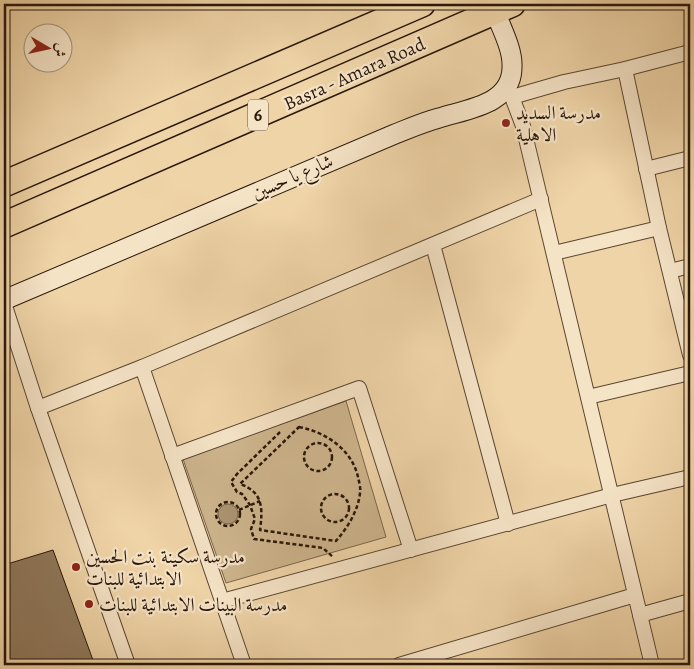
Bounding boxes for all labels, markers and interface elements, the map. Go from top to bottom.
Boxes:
north arrow [22,22,72,72]
street label: Basra - Amara Road [280,31,430,117]
text: ش [50,42,71,58]
road number: 6 [248,100,268,130]
place label: مدرسة السديد الاهلية [516,100,601,148]
marker: مدرسة السديد الاهلية [500,117,512,129]
street label: شارع يا حسين [248,148,338,208]
place label: مدرسة سكينة بنت الحسين الابتدائية للبنات [86,544,245,592]
marker: مدرسة سكينة بنت الحسين الابتدائية للبنات [70,561,82,573]
place label: مدرسة البينات الابتدائية للبنات [99,592,287,618]
marker: مدرسة البينات الابتدائية للبنات [83,598,95,610]

